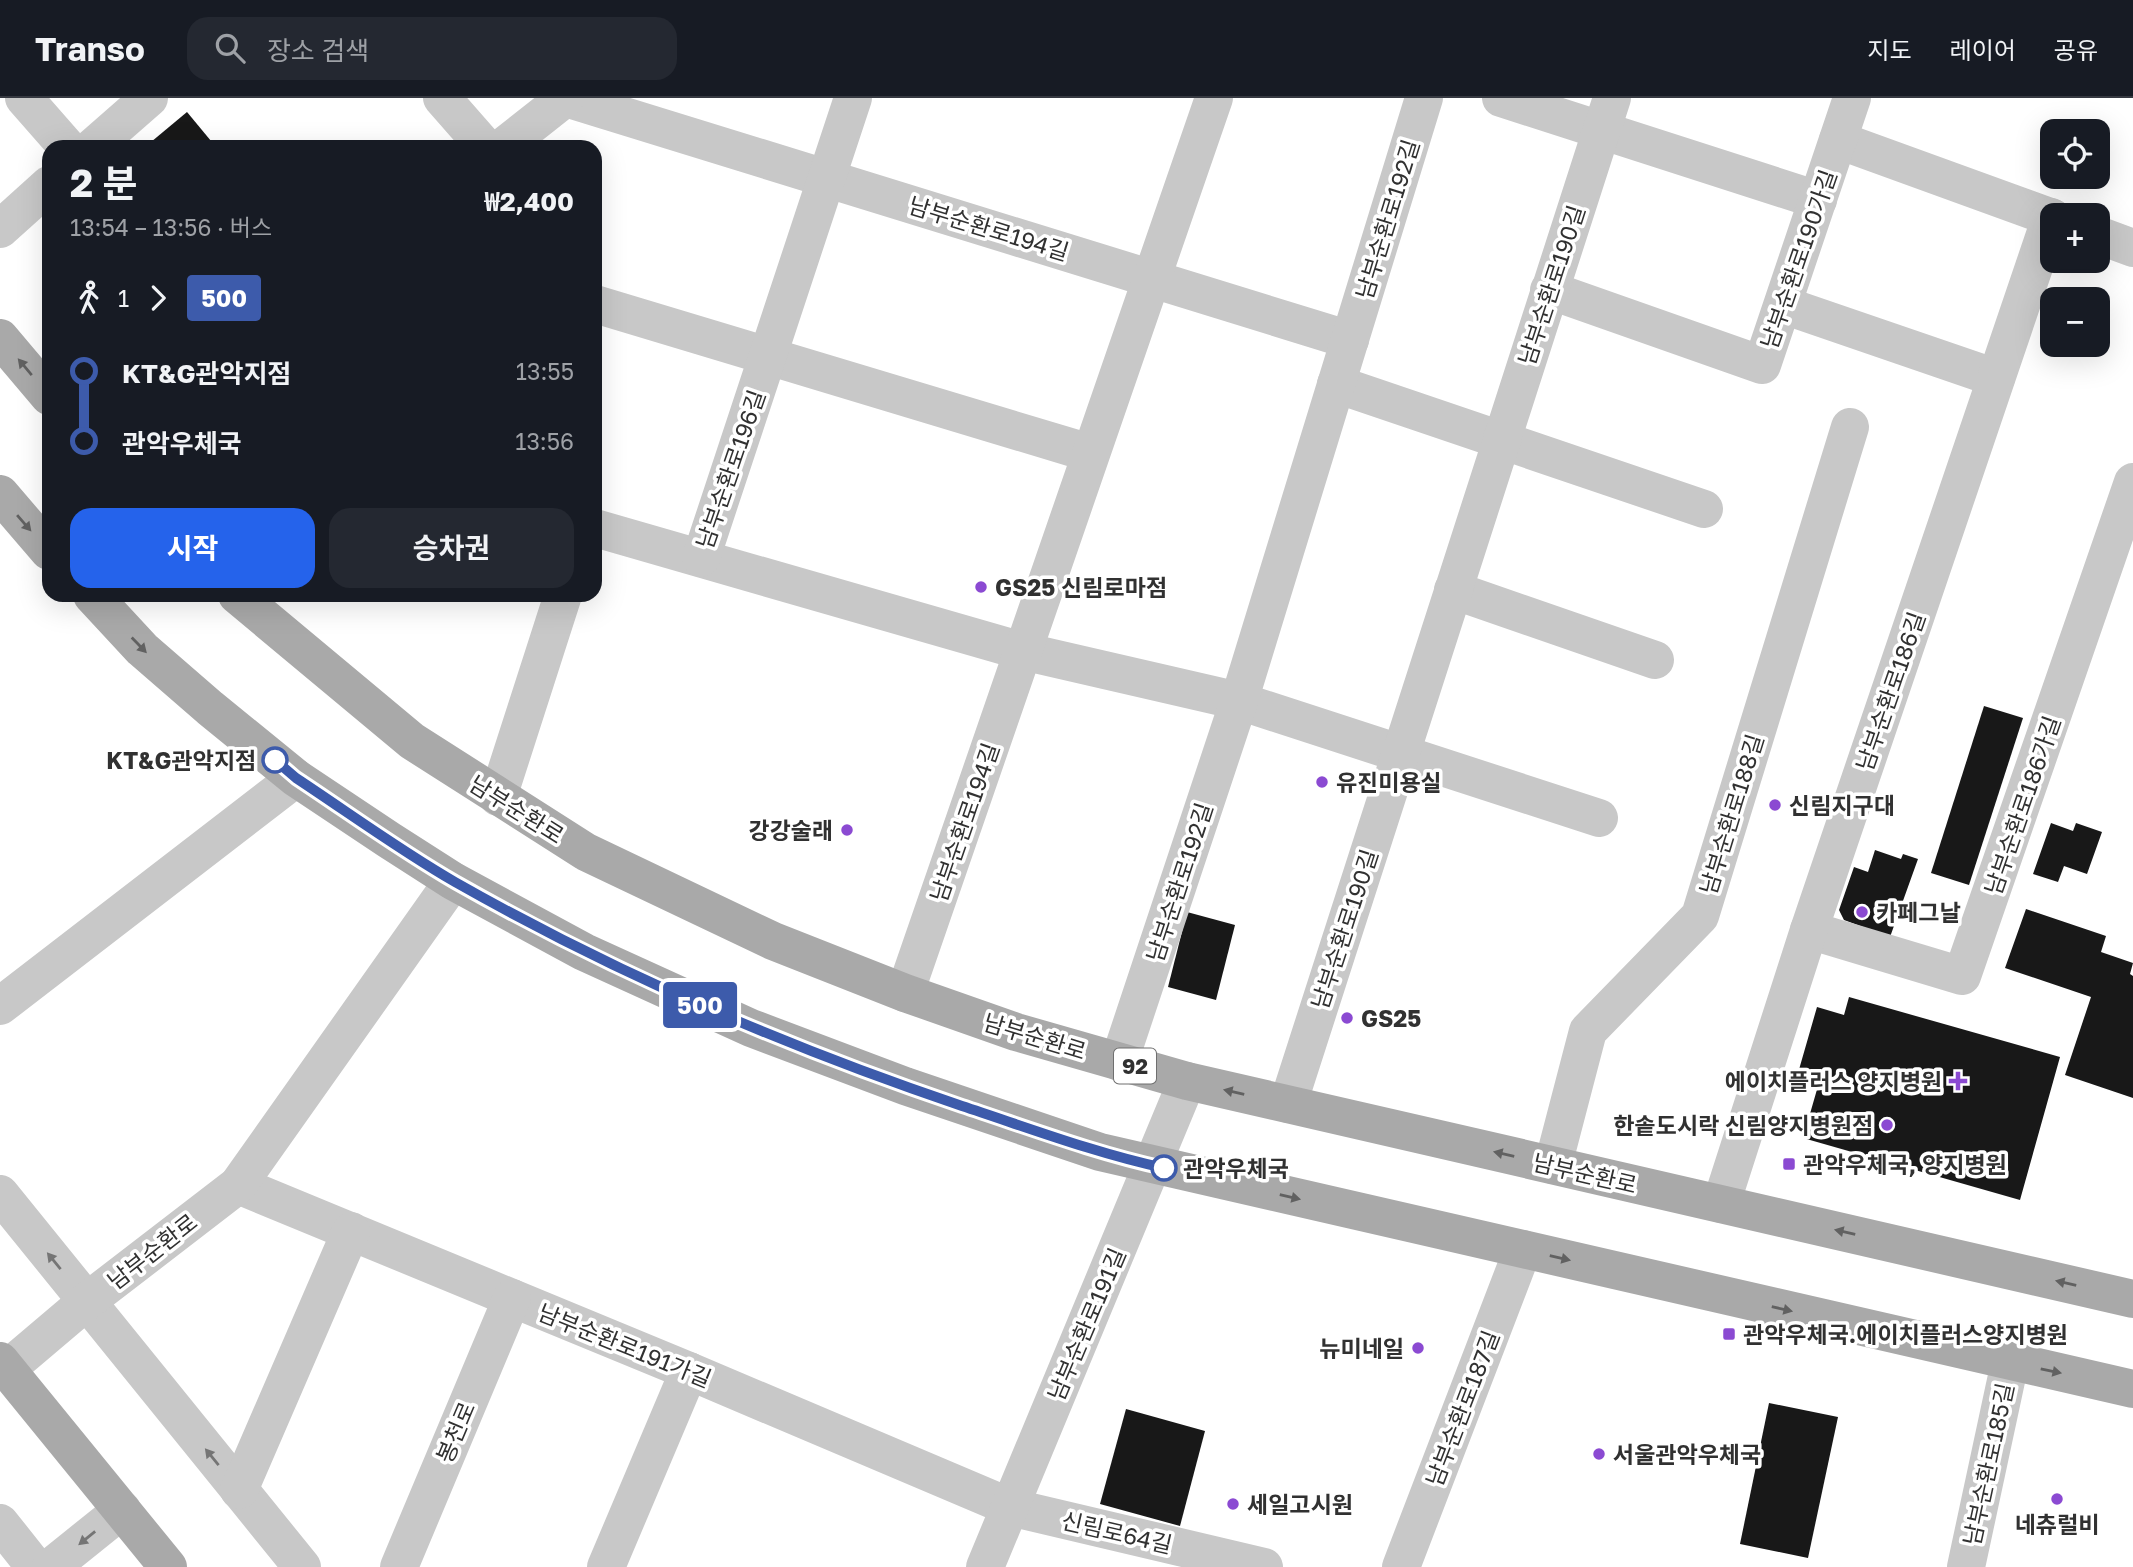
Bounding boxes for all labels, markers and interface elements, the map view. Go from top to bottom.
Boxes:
search box [187,17,677,80]
text: Transo [35,29,145,68]
icon: search [211,29,249,67]
text: 장소 검색 [267,35,369,66]
text: 지도 [1867,35,1912,64]
text: 레이어 [1950,35,2016,64]
text: 공유 [2054,35,2098,64]
map controls [2040,119,2110,357]
button: locate [2040,119,2110,189]
street label: 남부순환로192길 [1349,136,1425,302]
text: 2 분 [70,160,138,205]
street label: 남부순환로190가길 [1754,166,1842,352]
text: ₩2,400 [484,186,574,217]
street label: 남부순환로194길 [906,190,1072,266]
street label: 남부순환로190길 [1512,202,1590,368]
button: + [2040,203,2110,273]
text: 13:54 – 13:56 · 버스 [70,213,272,241]
icon: walk [70,279,108,317]
icon: forward [139,279,177,317]
text: 500 [201,283,247,312]
text: 1 [118,284,129,312]
button: − [2040,287,2110,357]
text: 13:55 [516,357,574,385]
text: KT&G관악지점 [122,358,291,389]
one-way arrow [17,359,32,377]
street label: 남부순환로196길 [690,386,770,552]
text: 13:56 [515,427,574,455]
text: 관악우체국 [122,428,242,459]
button: 시작 [70,508,315,588]
button: 승차권 [329,508,574,588]
one-way arrow [17,514,32,532]
place label: GS25 신림로마점 [995,573,1167,601]
marker: GS25 신림로마점 [973,579,989,595]
street label: 남부순환로186길 [1850,608,1930,774]
one-way arrow [130,636,147,653]
street label: 남부순환로186가길 [1978,712,2066,898]
street label: 남부순환로188길 [1693,730,1769,898]
street label: 남부순환로194길 [924,739,1004,905]
place label: KT&G관악지점 [106,746,256,774]
marker: KT&G관악지점 [262,747,288,773]
place label: 유진미용실 [1336,768,1442,796]
street label: 남부순환로 [465,769,569,849]
marker: 유진미용실 [1314,774,1330,790]
place label: 신림지구대 [1789,791,1895,819]
marker: 신림지구대 [1767,797,1783,813]
street label: 남부순환로192길 [1140,799,1218,965]
place label: 강강술래 [748,816,833,844]
marker: 강강술래 [839,822,855,838]
street label: 남부순환로190길 [1305,846,1383,1012]
place label: 카페그날 [1876,898,1961,926]
marker: 카페그날 [1854,904,1870,920]
line badge: 500 [660,982,740,1028]
text: 500 [677,990,723,1019]
place label: GS25 [1361,1004,1421,1032]
street label: 남부순환로 [980,1007,1090,1065]
marker: GS25 [1339,1010,1355,1026]
road number: 92 [1114,1048,1156,1084]
place label: 에이치플러스 양지병원 [1725,1067,1942,1095]
marker: 에이치플러스 양지병원 [1948,1071,1968,1091]
one-way arrow [1223,1086,1245,1097]
place label: 한솥도시락 신림양지병원점 [1613,1111,1873,1139]
marker: 한솥도시락 신림양지병원점 [1879,1117,1895,1133]
street label: 남부순환로 [1530,1147,1640,1199]
one-way arrow [1493,1148,1515,1159]
place label: 관악우체국, 양지병원 [1803,1150,2007,1178]
place label: 관악우체국 [1183,1154,1289,1182]
marker: 관악우체국 [1151,1155,1177,1181]
marker: 관악우체국, 양지병원 [1781,1156,1797,1172]
one-way arrow [1279,1191,1301,1202]
street label: 남부순환로 [102,1207,202,1295]
one-way arrow [1834,1227,1856,1238]
street label: 남부순환로191길 [1041,1243,1131,1405]
one-way arrow [47,1252,61,1270]
one-way arrow [1549,1252,1571,1263]
one-way arrow [2055,1278,2077,1289]
street label: 남부순환로191가길 [534,1297,716,1393]
one-way arrow [1771,1304,1793,1315]
place label: 관악우체국.에이치플러스양지병원 [1743,1320,2068,1348]
street label: 남부순환로187길 [1419,1326,1505,1490]
marker: 관악우체국.에이치플러스양지병원 [1721,1326,1737,1342]
place label: 뉴미네일 [1319,1334,1404,1362]
marker: 뉴미네일 [1410,1340,1426,1356]
one-way arrow [2040,1365,2062,1376]
street label: 남부순환로185길 [1957,1380,2019,1548]
street label: 봉천로 [430,1397,480,1467]
place label: 서울관악우체국 [1613,1440,1761,1468]
marker: 서울관악우체국 [1591,1446,1607,1462]
one-way arrow [205,1448,220,1466]
place label: 세일고시원 [1247,1490,1353,1518]
marker: 네츄럴비 [2049,1491,2065,1507]
marker: 세일고시원 [1225,1496,1241,1512]
street label: 신림로64길 [1059,1506,1175,1558]
place label: 네츄럴비 [2015,1510,2099,1538]
one-way arrow [78,1531,96,1546]

